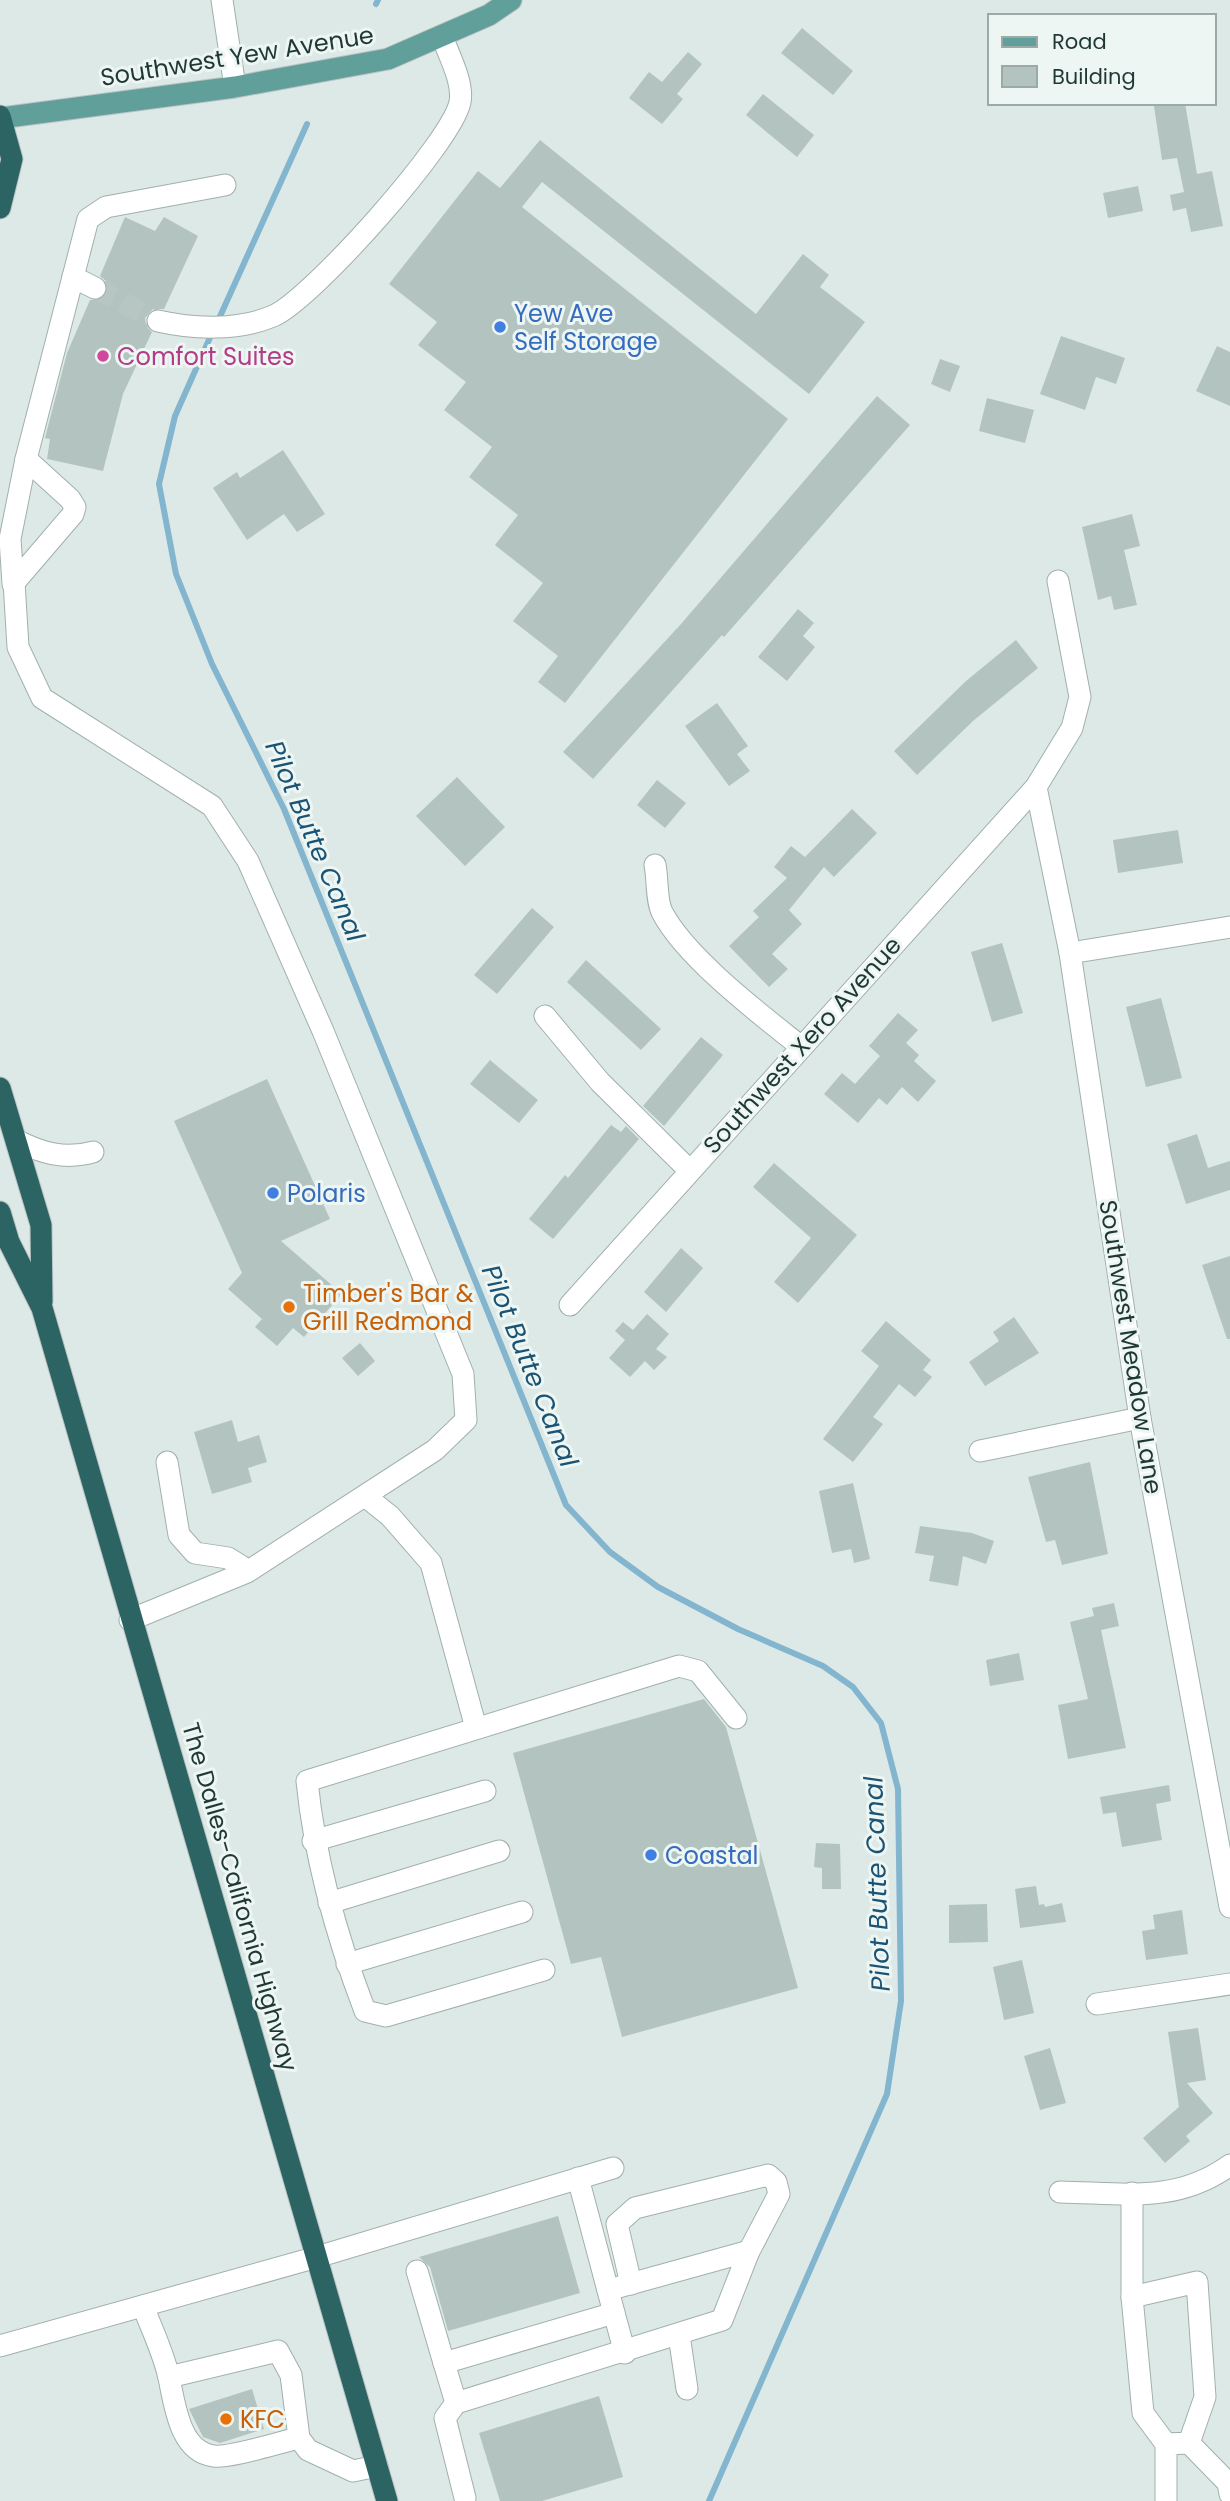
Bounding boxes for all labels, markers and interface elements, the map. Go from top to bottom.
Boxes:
legend [988,14,1216,105]
street label: Southwest Yew Avenue [98,18,376,94]
text: Road [1052,27,1107,56]
text: Building [1052,62,1136,91]
place label: Yew Ave Self Storage [514,297,658,358]
marker: Yew Ave Self Storage [492,319,508,335]
place label: Comfort Suites [117,340,294,373]
marker: Comfort Suites [95,348,111,364]
water label: Pilot Butte Canal [256,735,374,948]
street label: Southwest Xero Avenue [695,929,909,1161]
place label: Polaris [287,1177,366,1210]
marker: Polaris [265,1185,281,1201]
street label: Southwest Meadow Lane [1091,1198,1171,1496]
water label: Pilot Butte Canal [473,1259,587,1473]
place label: Timber's Bar & Grill Redmond [303,1277,474,1338]
marker: Timber's Bar & Grill Redmond [281,1299,297,1315]
street label: The Dalles-California Highway [174,1719,306,2076]
water label: Pilot Butte Canal [855,1775,899,1992]
place label: Coastal [665,1839,759,1872]
marker: Coastal [643,1847,659,1863]
place label: KFC [240,2403,285,2436]
marker: KFC [218,2411,234,2427]

